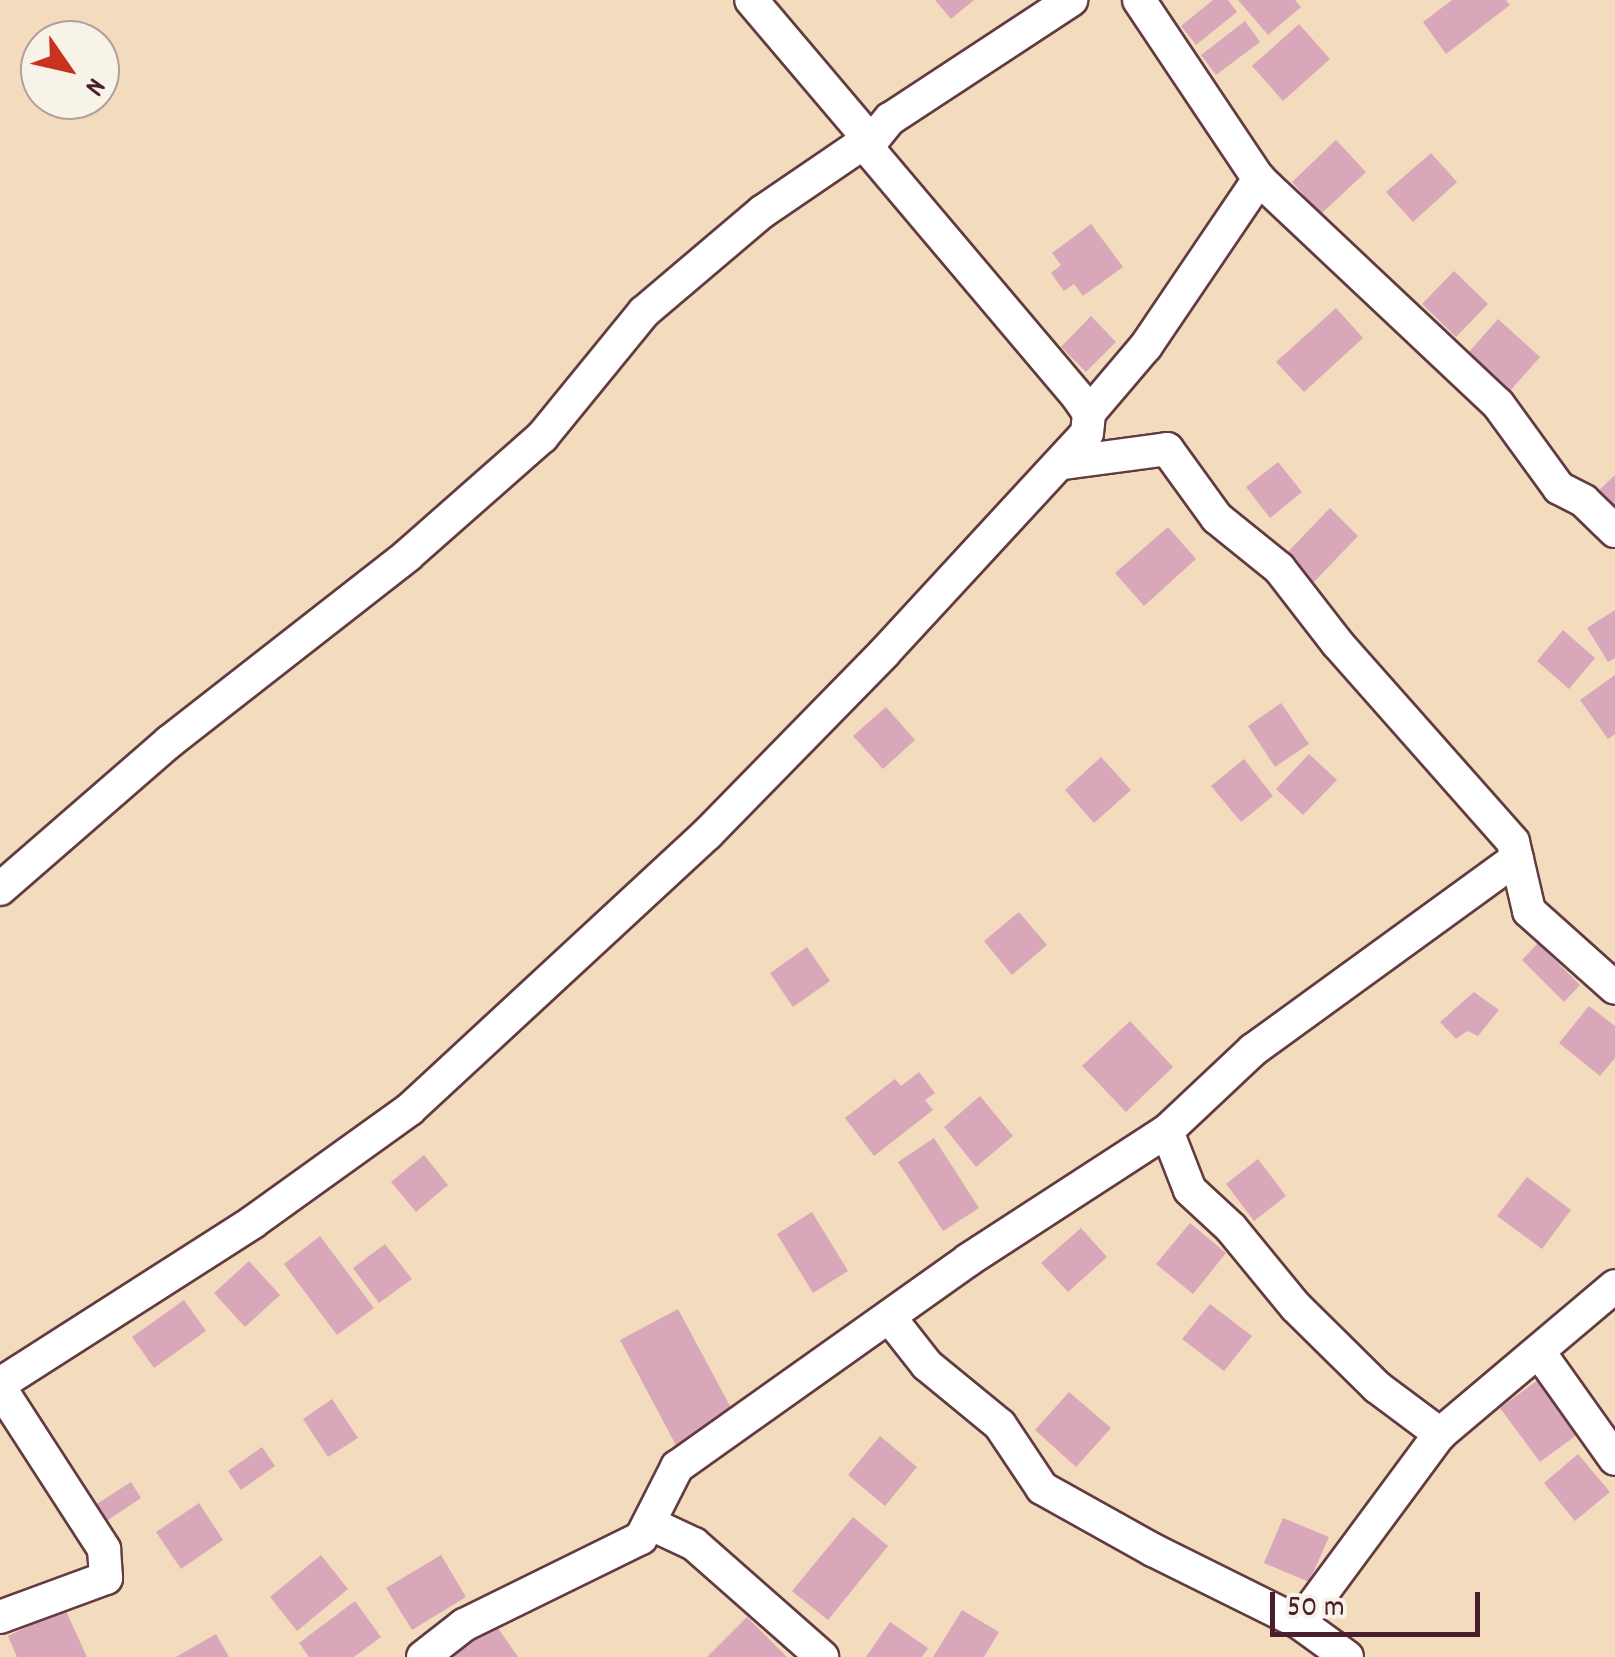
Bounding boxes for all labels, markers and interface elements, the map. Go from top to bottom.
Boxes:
north arrow [20,20,120,120]
text: N [73,69,114,103]
scale bar [1275,1572,1485,1634]
text: 50 m [1287,1588,1345,1631]

